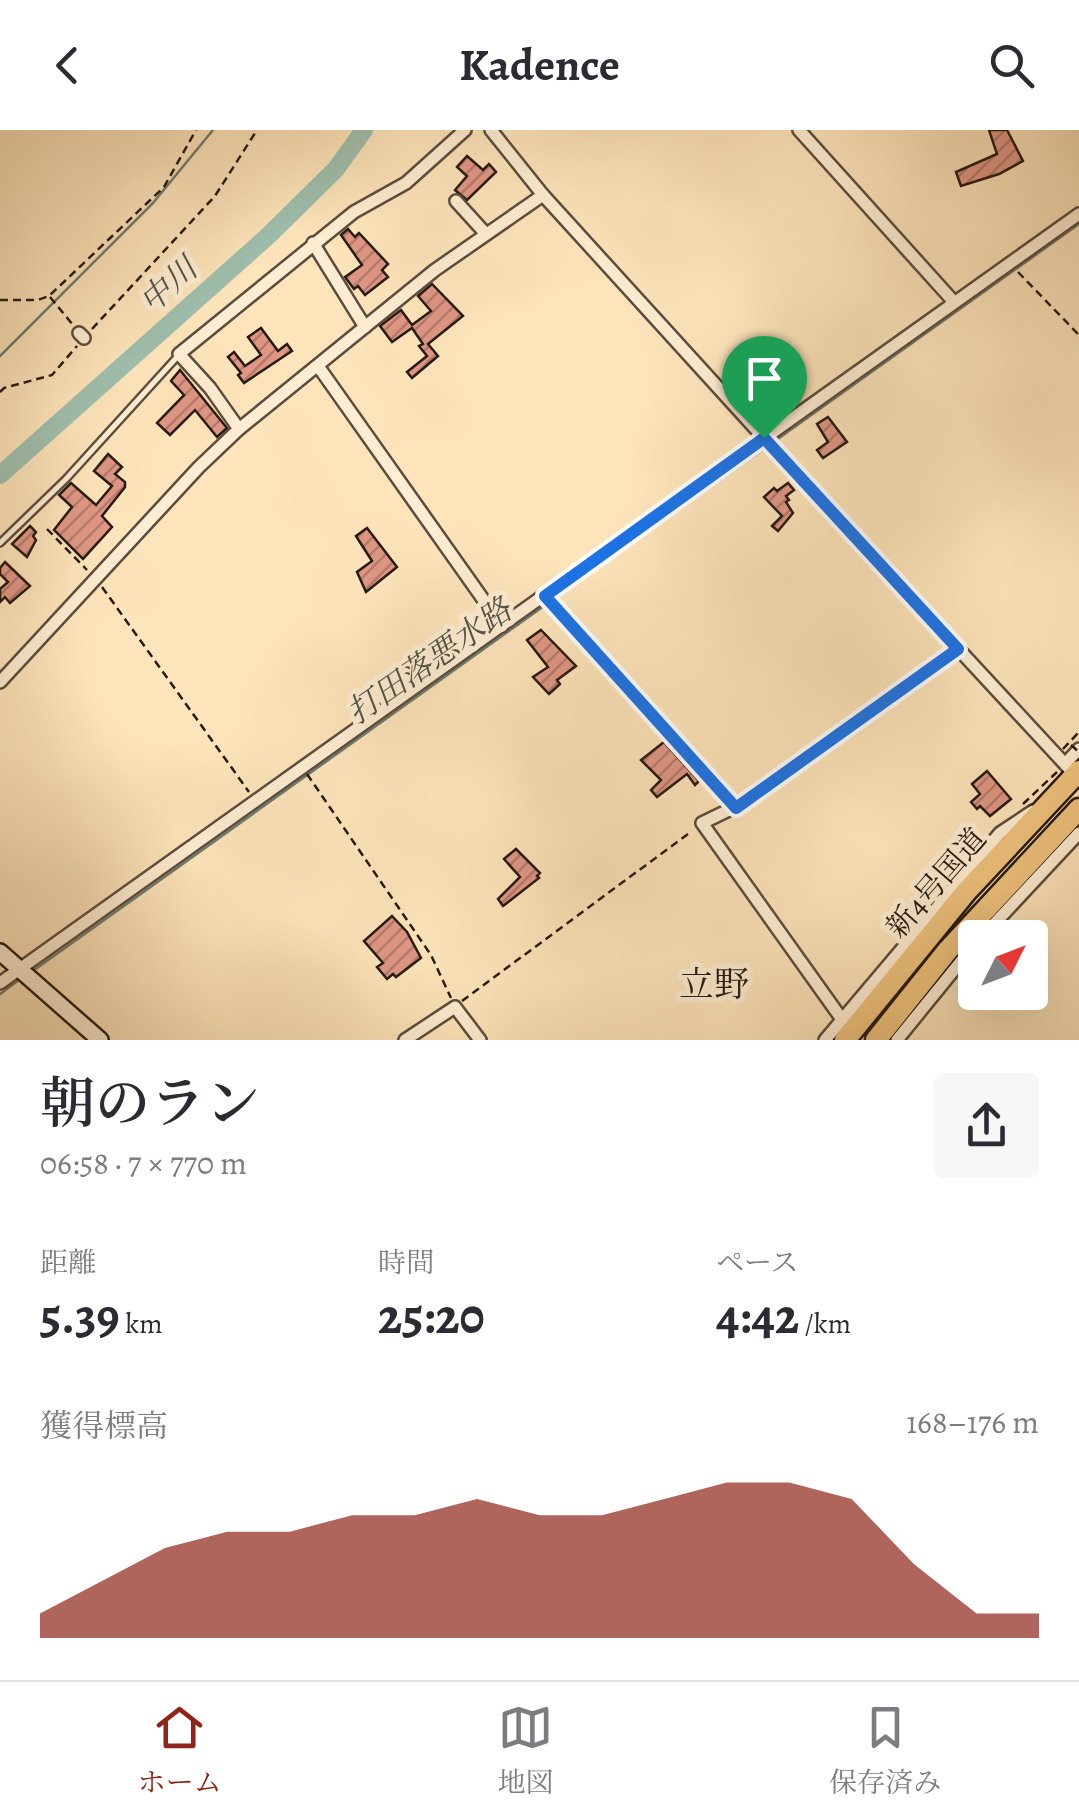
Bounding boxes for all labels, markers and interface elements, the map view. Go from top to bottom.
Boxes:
text: Kadence [459,34,620,96]
icon: back [40,38,95,93]
icon: search [984,38,1039,93]
water label: 中川 [129,245,209,323]
pin [722,336,807,439]
icon: arrive [737,351,792,406]
water label: 打田落悪水路 [338,587,522,734]
street label: 新4号国道 [877,819,995,947]
north arrow [958,920,1048,1010]
map controls [958,920,1048,1010]
district label: 立野 [679,960,749,1008]
text: 朝のラン [40,1066,260,1141]
button: share [934,1073,1039,1178]
text: 06:58 · 7 × 770 m [40,1141,247,1185]
text: 距離 [40,1244,96,1282]
text: 時間 [378,1244,434,1282]
text: ペース [716,1244,799,1282]
text: 5.39 [40,1282,120,1350]
text: 25:20 [378,1282,485,1350]
text: 4:42 [716,1282,799,1350]
text: km [120,1305,163,1343]
text: /km [799,1305,851,1343]
text: 168–176 m [906,1400,1039,1444]
text: 獲得標高 [40,1404,168,1448]
tab: ホーム [138,1700,222,1802]
tab: 地図 [497,1700,553,1802]
tab: 保存済み [829,1700,941,1802]

